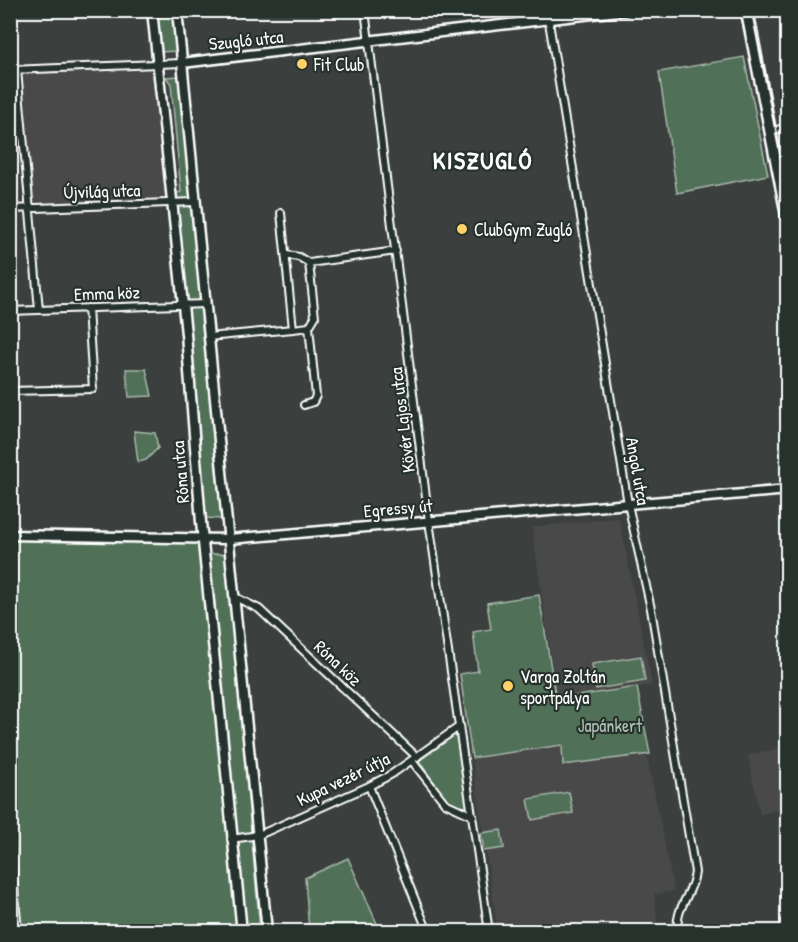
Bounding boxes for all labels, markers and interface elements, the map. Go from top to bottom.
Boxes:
street label: Szugló utca [207,24,285,56]
place label: Fit Club [313,52,364,77]
marker: Fit Club [295,57,309,71]
district label: KISZUGLÓ [433,144,533,176]
street label: Újvilág utca [63,177,141,205]
place label: ClubGym Zugló [474,217,572,242]
marker: ClubGym Zugló [455,222,469,236]
street label: Emma köz [74,279,141,307]
street label: Kövér Lajos utca [383,366,421,474]
street label: Angol utca [620,435,656,507]
street label: Róna utca [165,440,195,504]
street label: Egressy út [363,492,434,523]
street label: Róna köz [309,634,368,692]
place label: Varga Zoltán sportpálya [520,664,606,710]
marker: Varga Zoltán sportpálya [501,679,515,693]
park label: Japánkert [578,713,643,738]
street label: Kupa vezér útja [292,746,394,812]

